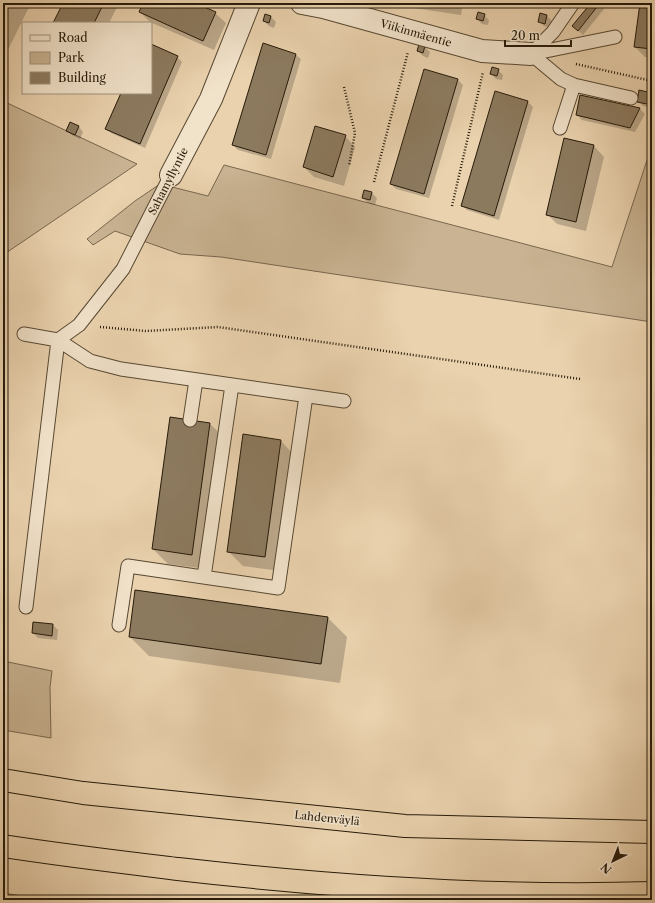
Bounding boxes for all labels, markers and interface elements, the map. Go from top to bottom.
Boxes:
street label: Viikinmäentie [378,16,453,50]
legend [22,22,152,94]
scale bar [505,22,571,48]
text: 20 m [511,28,540,43]
text: Road [58,30,88,45]
text: Park [58,50,85,65]
text: Building [58,70,106,85]
street label: Sahamyllyntie [145,145,191,217]
street label: Lahdenväylä [294,808,361,828]
north arrow [593,841,633,881]
text: N [598,860,614,877]

